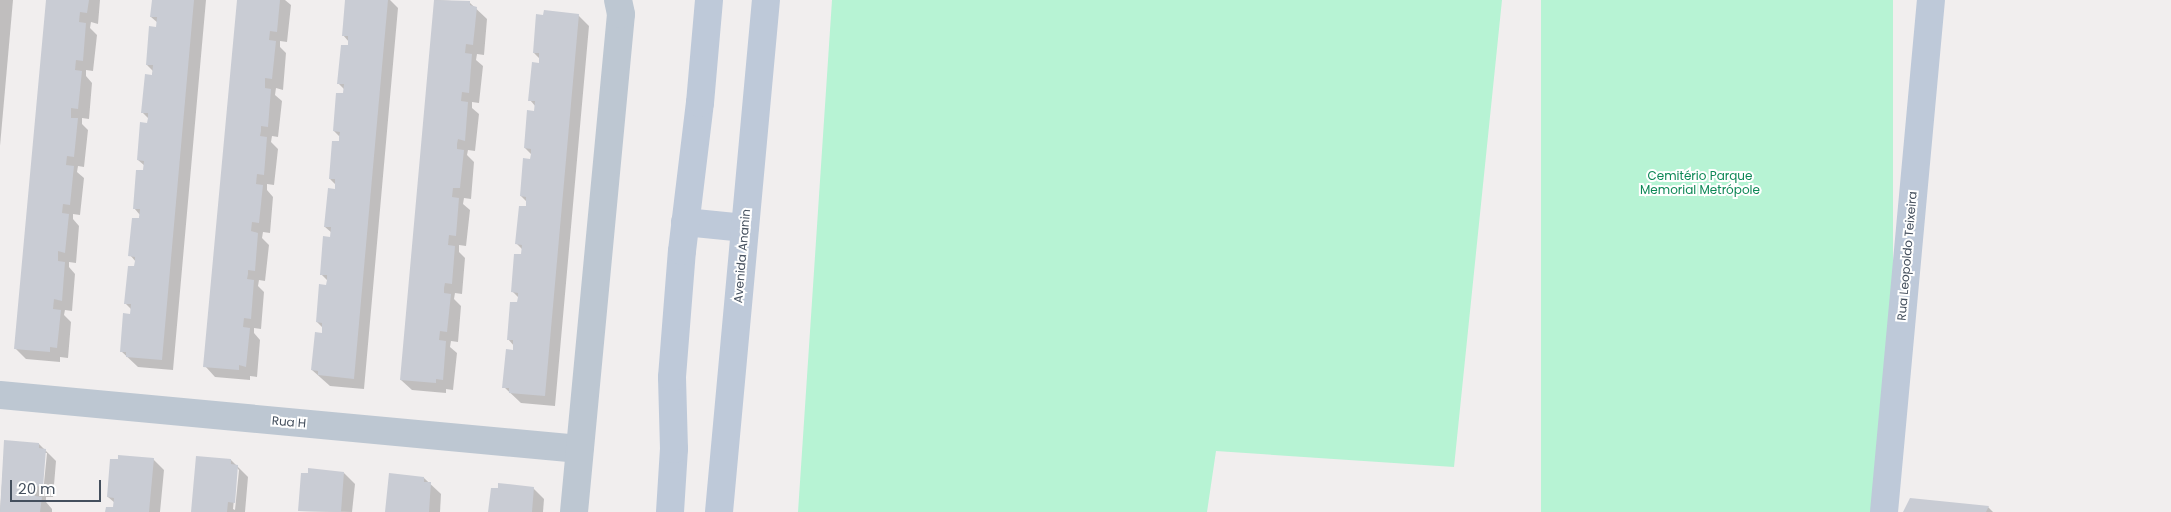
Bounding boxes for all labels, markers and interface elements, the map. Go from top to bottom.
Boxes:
park label: Cemitério Parque Memorial Metrópole [1640,169,1760,197]
street label: Rua Leopoldo Teixeira [1894,191,1920,321]
street label: Avenida Ananin [731,208,753,304]
street label: Rua H [271,413,307,431]
scale bar [12,470,104,502]
text: 20 m [18,478,56,499]

